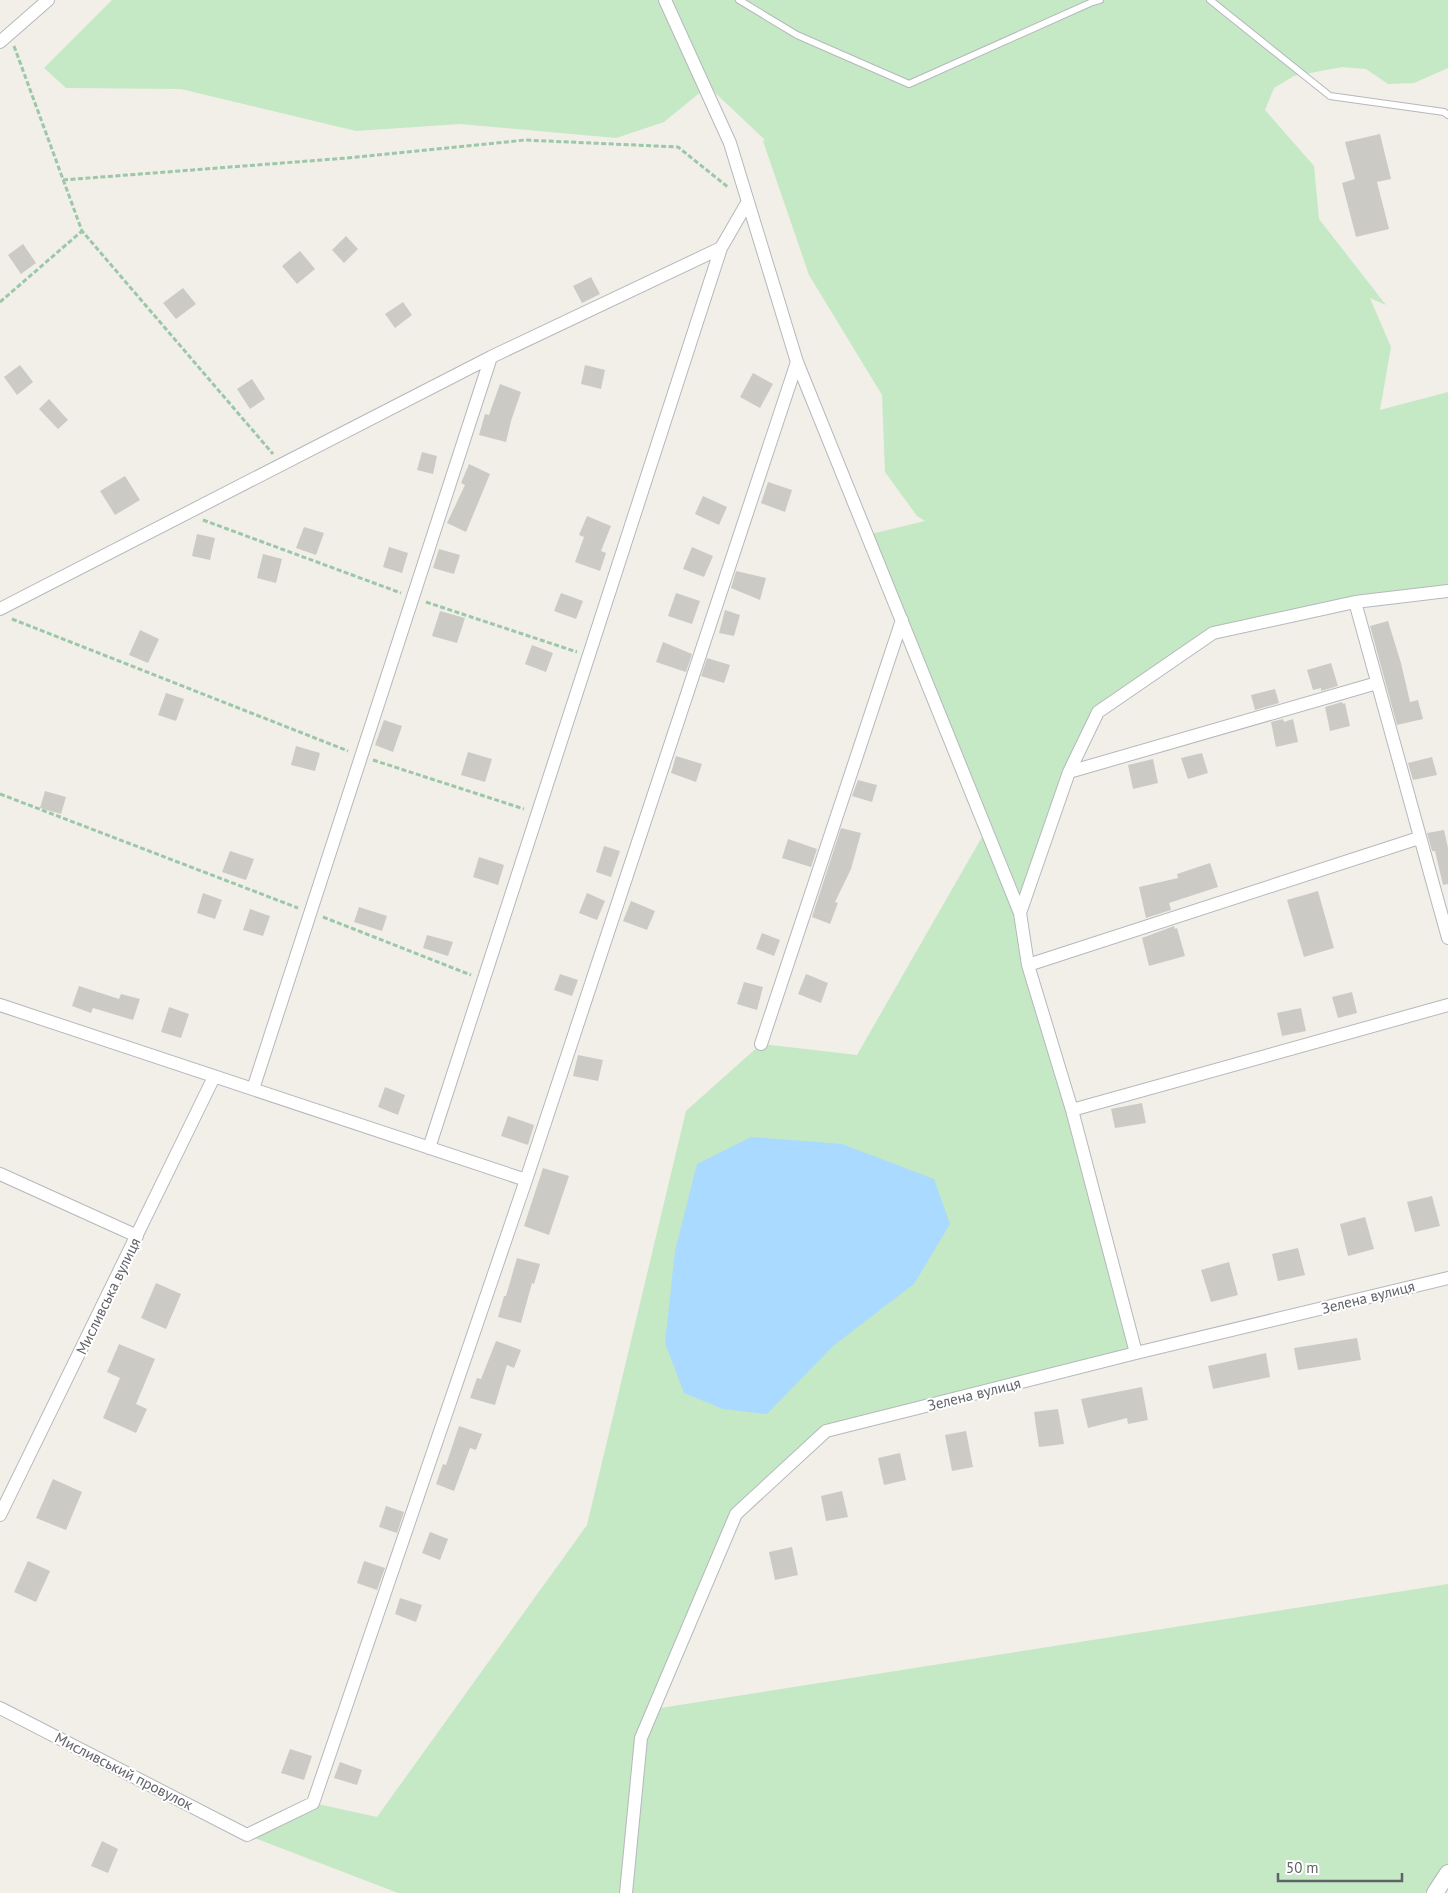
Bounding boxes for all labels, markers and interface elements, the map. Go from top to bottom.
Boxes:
street label: Мисливська вулиця [71,1234,145,1358]
street label: Зелена вулиця [1319,1276,1417,1318]
street label: Зелена вулиця [925,1373,1023,1415]
street label: Мисливський провулок [52,1728,197,1814]
scale bar [1278,1850,1402,1882]
text: 50 m [1286,1858,1319,1877]

